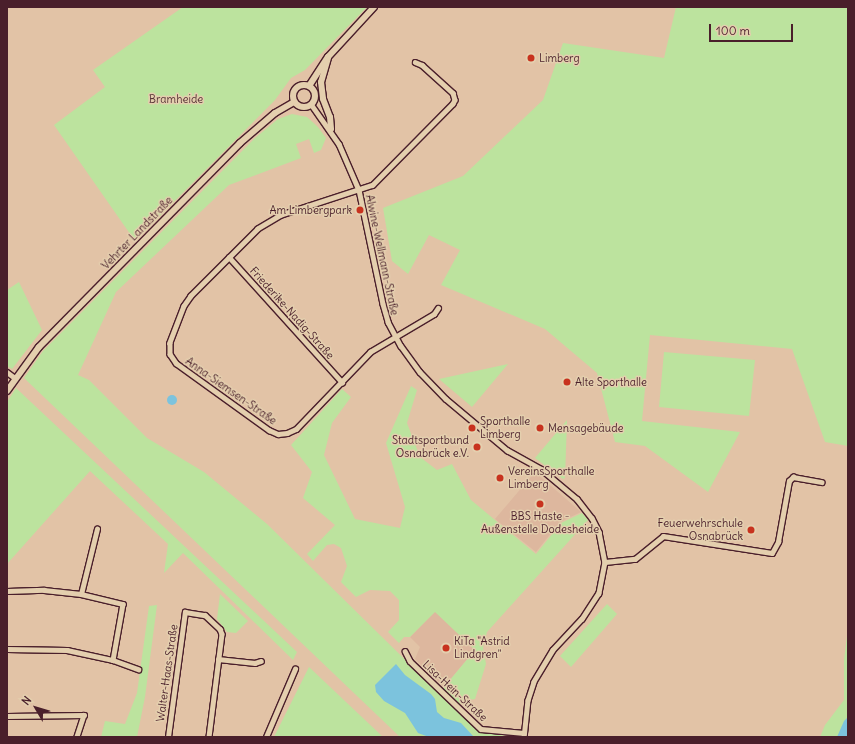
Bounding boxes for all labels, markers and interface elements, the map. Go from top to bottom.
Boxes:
scale bar [711,16,795,42]
text: 100 m [716,23,750,38]
place label: Limberg [539,51,580,65]
marker: Limberg [526,53,536,63]
park label: Bramheide [149,92,203,106]
street label: Alwine-Wellmann-Straße [363,193,401,317]
street label: Vehrter Landstraße [99,194,175,272]
place label: Am Limbergpark [269,203,352,217]
marker: Am Limbergpark [355,205,365,215]
street label: Friederike-Nadig-Straße [247,264,337,362]
street label: Anna-Siemsen-Straße [183,355,279,427]
place label: Alte Sporthalle [575,375,647,389]
marker: Alte Sporthalle [562,377,572,387]
place label: Sporthalle Limberg [480,415,530,441]
place label: Mensagebäude [548,421,623,435]
marker: Sporthalle Limberg [467,423,477,433]
marker: Mensagebäude [535,423,545,433]
place label: Stadtsportbund Osnabrück e.V. [392,434,469,460]
marker: Stadtsportbund Osnabrück e.V. [472,442,482,452]
place label: VereinsSporthalle Limberg [508,465,595,491]
marker: VereinsSporthalle Limberg [495,473,505,483]
marker: BBS Haste - Außenstelle Dodesheide [535,499,545,509]
place label: BBS Haste - Außenstelle Dodesheide [481,510,599,536]
place label: Feuerwehrschule Osnabrück [658,517,743,543]
marker: Feuerwehrschule Osnabrück [746,525,756,535]
street label: Walter-Haas-Straße [154,623,180,723]
place label: KiTa "Astrid Lindgren" [454,635,510,661]
marker: KiTa "Astrid Lindgren" [441,643,451,653]
street label: Lisa-Hein-Straße [420,658,490,724]
north arrow [16,688,56,728]
text: N [19,693,34,708]

